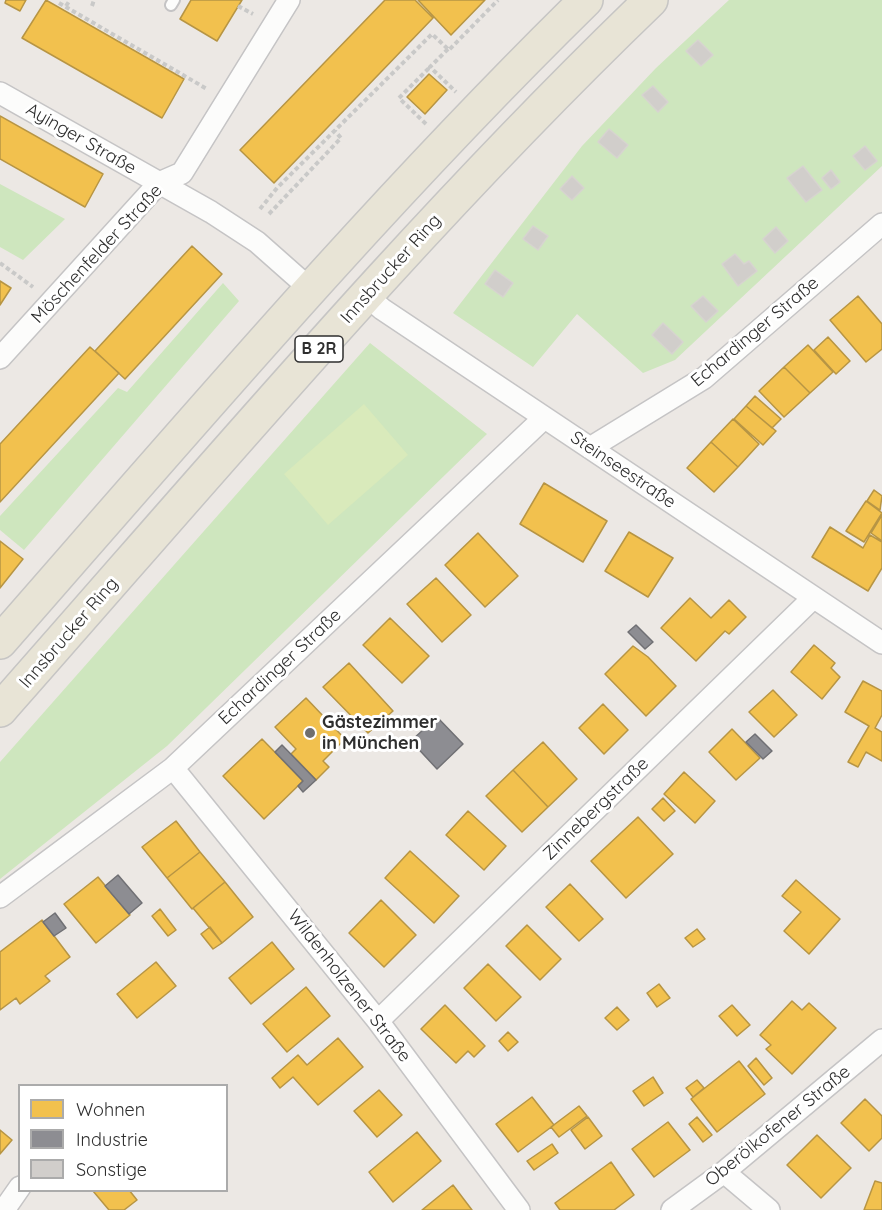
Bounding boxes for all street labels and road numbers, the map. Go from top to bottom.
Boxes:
street label: Ayinger Straße [22,99,140,179]
street label: Möschenfelder Straße [27,180,167,328]
street label: Innsbrucker Ring [336,210,446,328]
street label: Echardinger Straße [687,272,823,392]
road number: B 2R [295,336,343,362]
street label: Steinseestraße [566,427,680,513]
street label: Innsbrucker Ring [15,573,123,693]
street label: Echardinger Straße [214,605,346,729]
street label: Zinnebergstraße [539,753,653,865]
street label: Wildenholzener Straße [283,905,415,1067]
street label: Oberölkofener Straße [701,1061,855,1191]

